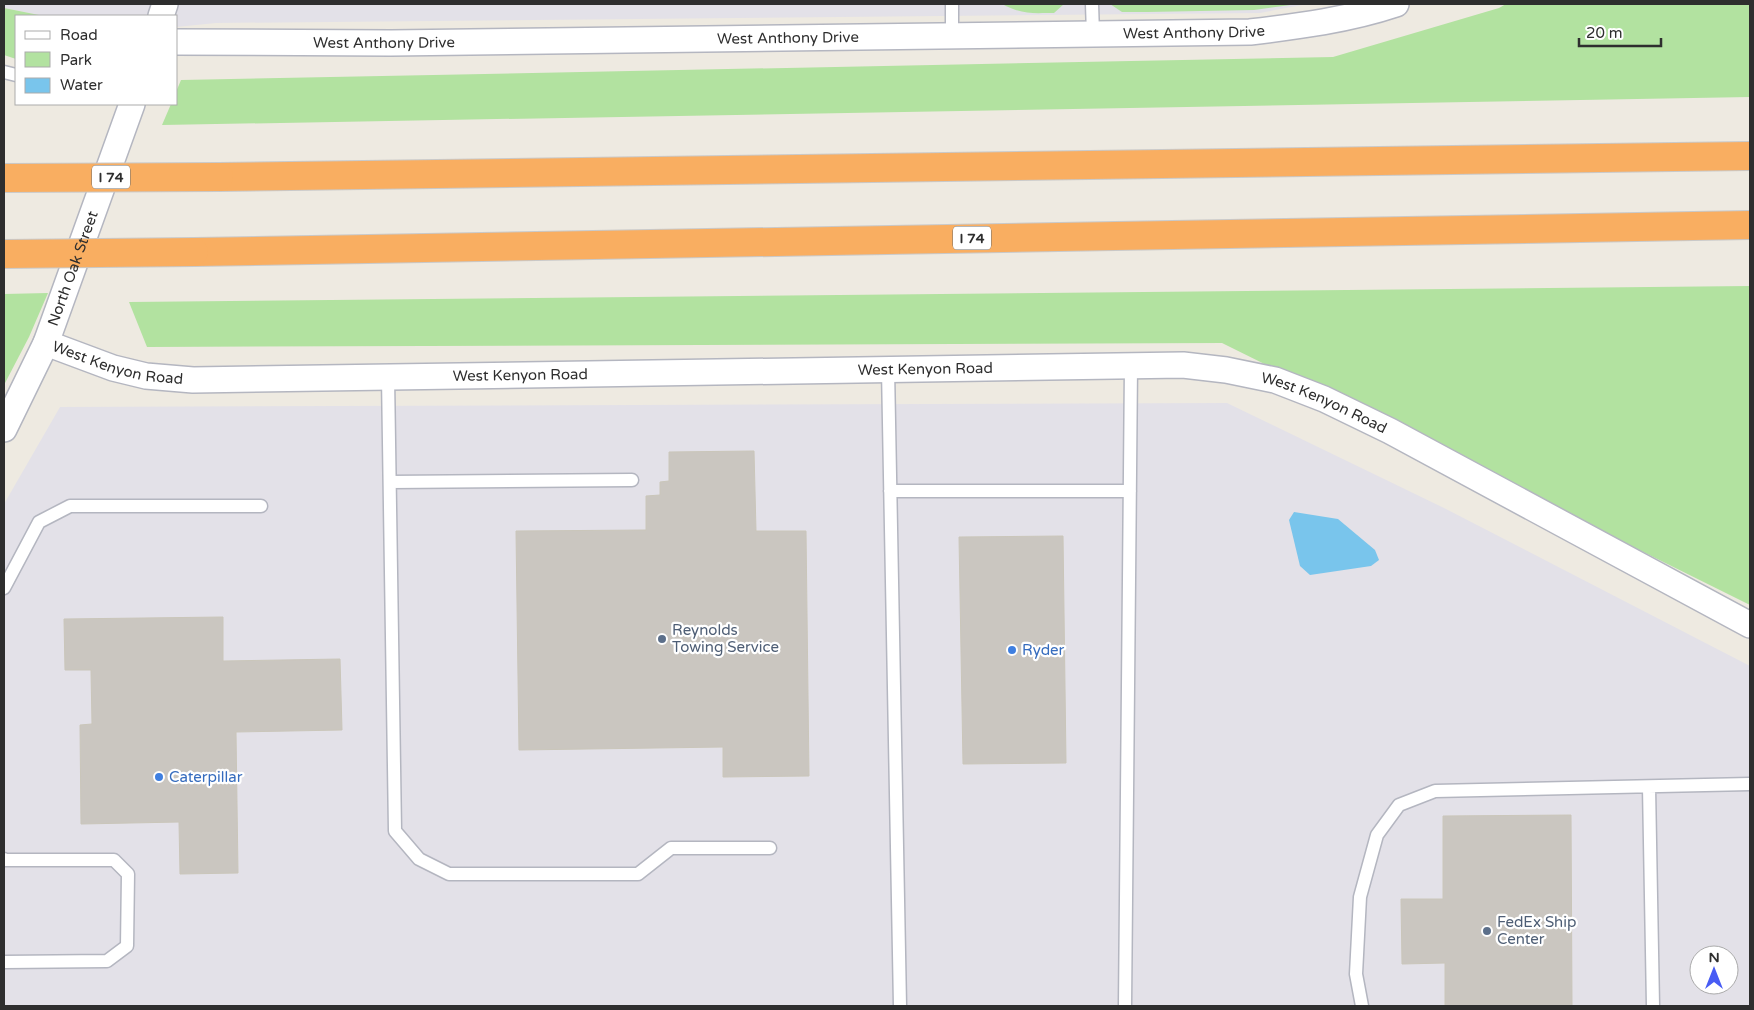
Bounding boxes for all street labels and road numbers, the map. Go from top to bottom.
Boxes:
street label: West Anthony Drive [1123,21,1266,43]
street label: West Anthony Drive [717,28,859,48]
street label: West Anthony Drive [313,33,455,52]
road number: I 74 [92,166,130,188]
street label: North Oak Street [44,208,102,328]
road number: I 74 [953,227,991,250]
street label: West Kenyon Road [50,337,184,388]
street label: West Kenyon Road [858,359,993,379]
street label: West Kenyon Road [453,365,588,385]
street label: West Kenyon Road [1260,368,1390,437]

